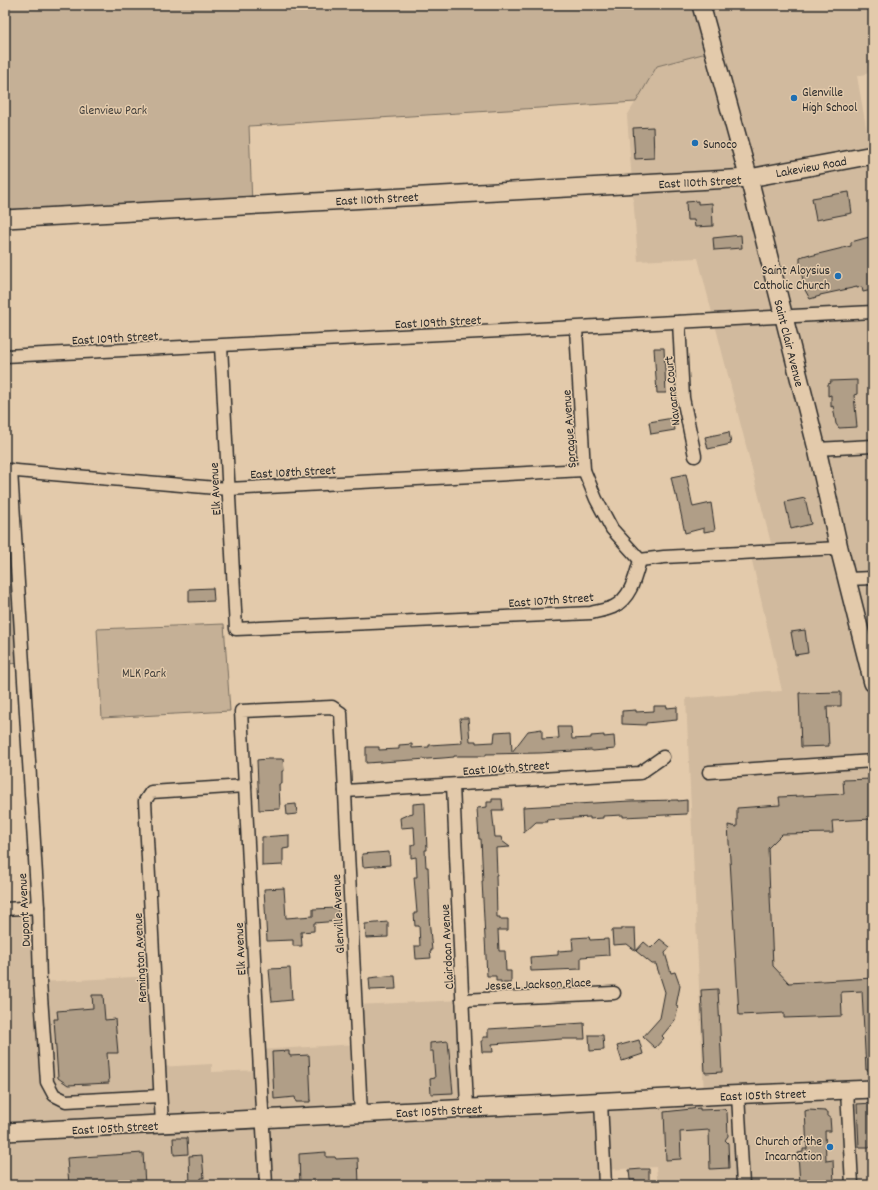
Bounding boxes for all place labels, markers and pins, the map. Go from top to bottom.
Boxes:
place label: Glenville High School [802,84,857,118]
marker: Glenville High School [789,93,799,103]
place label: Sunoco [703,136,737,155]
marker: Sunoco [690,138,700,148]
place label: Saint Aloysius Catholic Church [753,262,830,296]
marker: Saint Aloysius Catholic Church [833,271,843,281]
place label: Church of the Incarnation [755,1133,822,1167]
marker: Church of the Incarnation [825,1142,835,1152]

